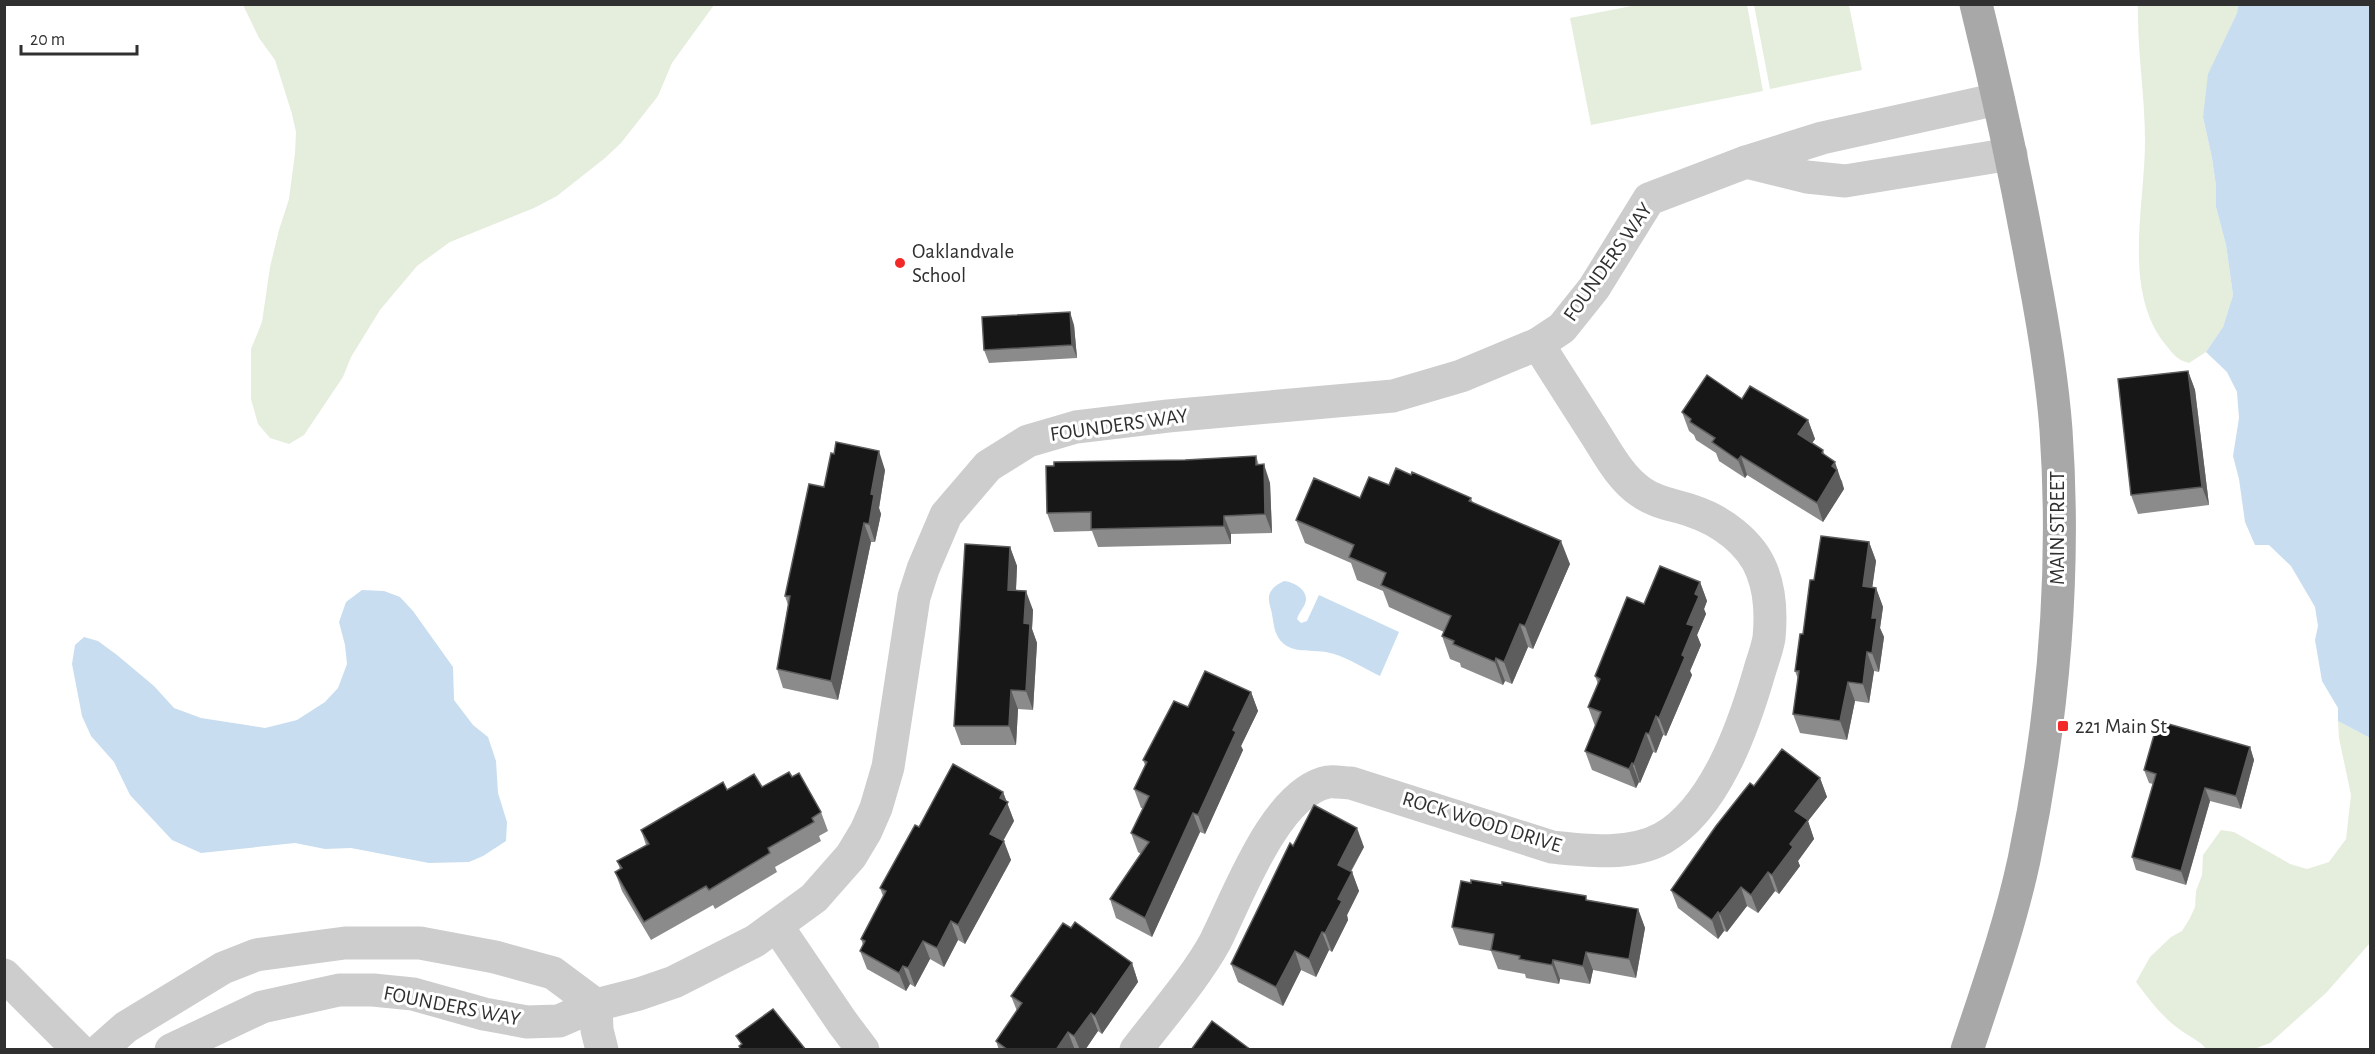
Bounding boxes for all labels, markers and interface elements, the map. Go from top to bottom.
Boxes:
scale bar [21,18,136,56]
text: 20 m [30,31,65,49]
street label: FOUNDERS WAY [1559,199,1657,325]
place label: Oaklandvale School [912,241,1014,286]
marker: Oaklandvale School [893,256,907,270]
street label: FOUNDERS WAY [1049,405,1189,445]
street label: MAIN STREET [2047,471,2068,585]
place label: 221 Main St [2075,716,2167,737]
marker: 221 Main St [2056,719,2070,733]
street label: ROCK WOOD DRIVE [1400,788,1564,856]
street label: FOUNDERS WAY [382,982,522,1030]

